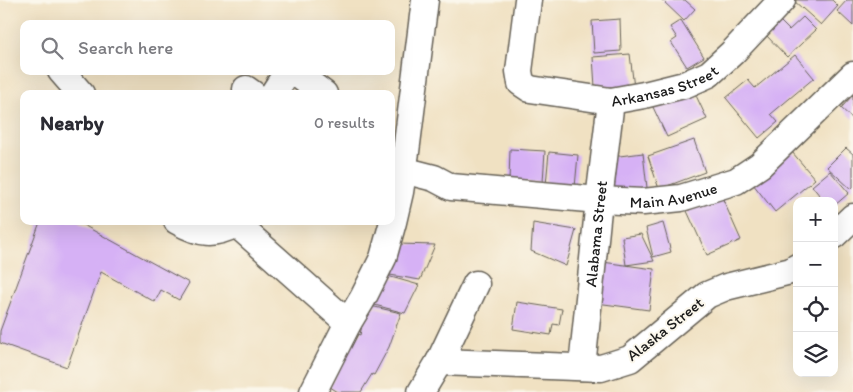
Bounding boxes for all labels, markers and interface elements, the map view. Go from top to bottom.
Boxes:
search box [20,20,395,75]
icon: search [38,34,66,62]
text: Search here [78,36,173,59]
street label: Arkansas Street [610,61,722,110]
text: Nearby [40,110,104,135]
text: 0 results [314,113,375,132]
street label: Main Avenue [629,178,719,212]
street label: Alabama Street [581,179,611,288]
map controls [793,197,838,377]
button: + [793,197,838,242]
button: − [793,242,838,287]
button: locate [793,287,838,332]
street label: Alaska Street [623,293,707,365]
button: layers [793,332,838,377]

